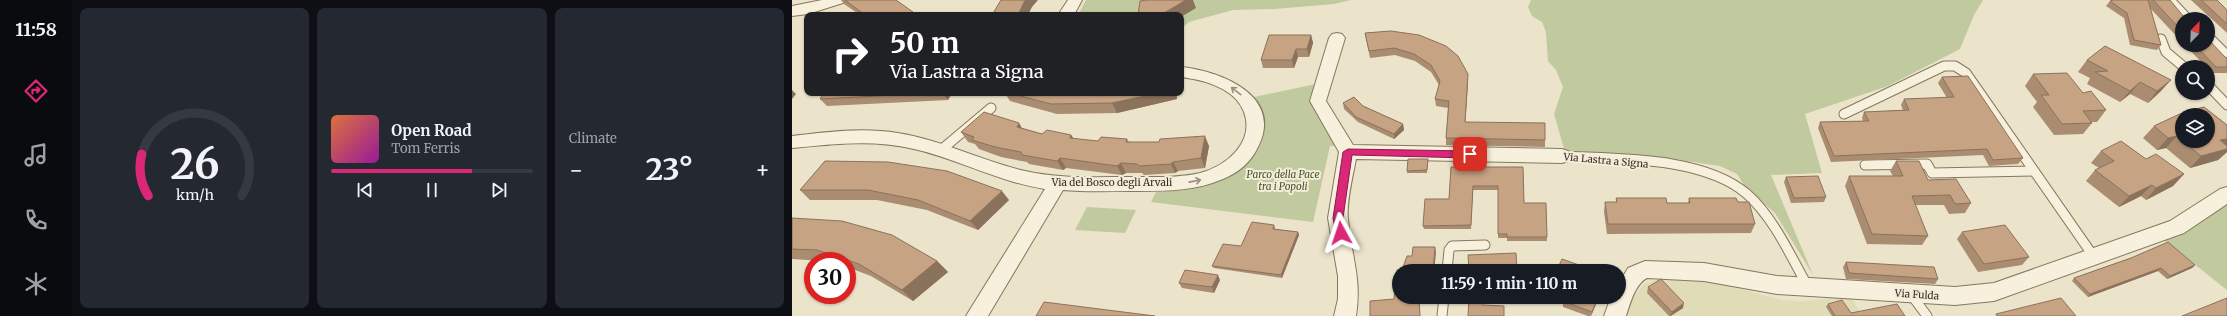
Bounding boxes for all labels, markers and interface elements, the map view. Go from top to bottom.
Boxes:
north arrow [2175,12,2215,52]
map controls [2175,12,2215,148]
text: 11:58 [15,18,57,41]
text: 50 m [890,25,959,61]
icon: right [824,28,876,80]
text: Via Lastra a Signa [890,60,1044,83]
button: search [2175,60,2215,100]
icon: directions [22,77,50,105]
one-way arrow [1230,87,1241,96]
button: layers [2175,108,2215,148]
text: Open Road [391,121,471,140]
text: Climate [569,130,617,147]
pin [1453,137,1487,171]
text: 26 [170,138,219,190]
text: Tom Ferris [391,140,460,157]
icon: music [22,141,50,169]
icon: arrive [1459,143,1481,165]
text: 23° [646,150,693,188]
street label: Via Lastra a Signa [1562,150,1650,171]
text: − [569,156,583,184]
text: + [755,156,770,184]
park label: Parco della Pace tra i Popoli [1246,168,1320,193]
street label: Via del Bosco degli Arvali [1051,176,1172,189]
one-way arrow [1188,176,1201,184]
icon: previous [354,179,376,201]
icon: pause [421,179,443,201]
icon: next [488,179,510,201]
text: km/h [176,186,214,204]
icon: phone [22,206,50,234]
position arrow [1320,212,1362,254]
speed limit sign: 30 [804,252,856,304]
icon: climate [22,270,50,298]
text: 11:59 · 1 min · 110 m [1441,274,1577,293]
street label: Via Fulda [1893,286,1940,303]

